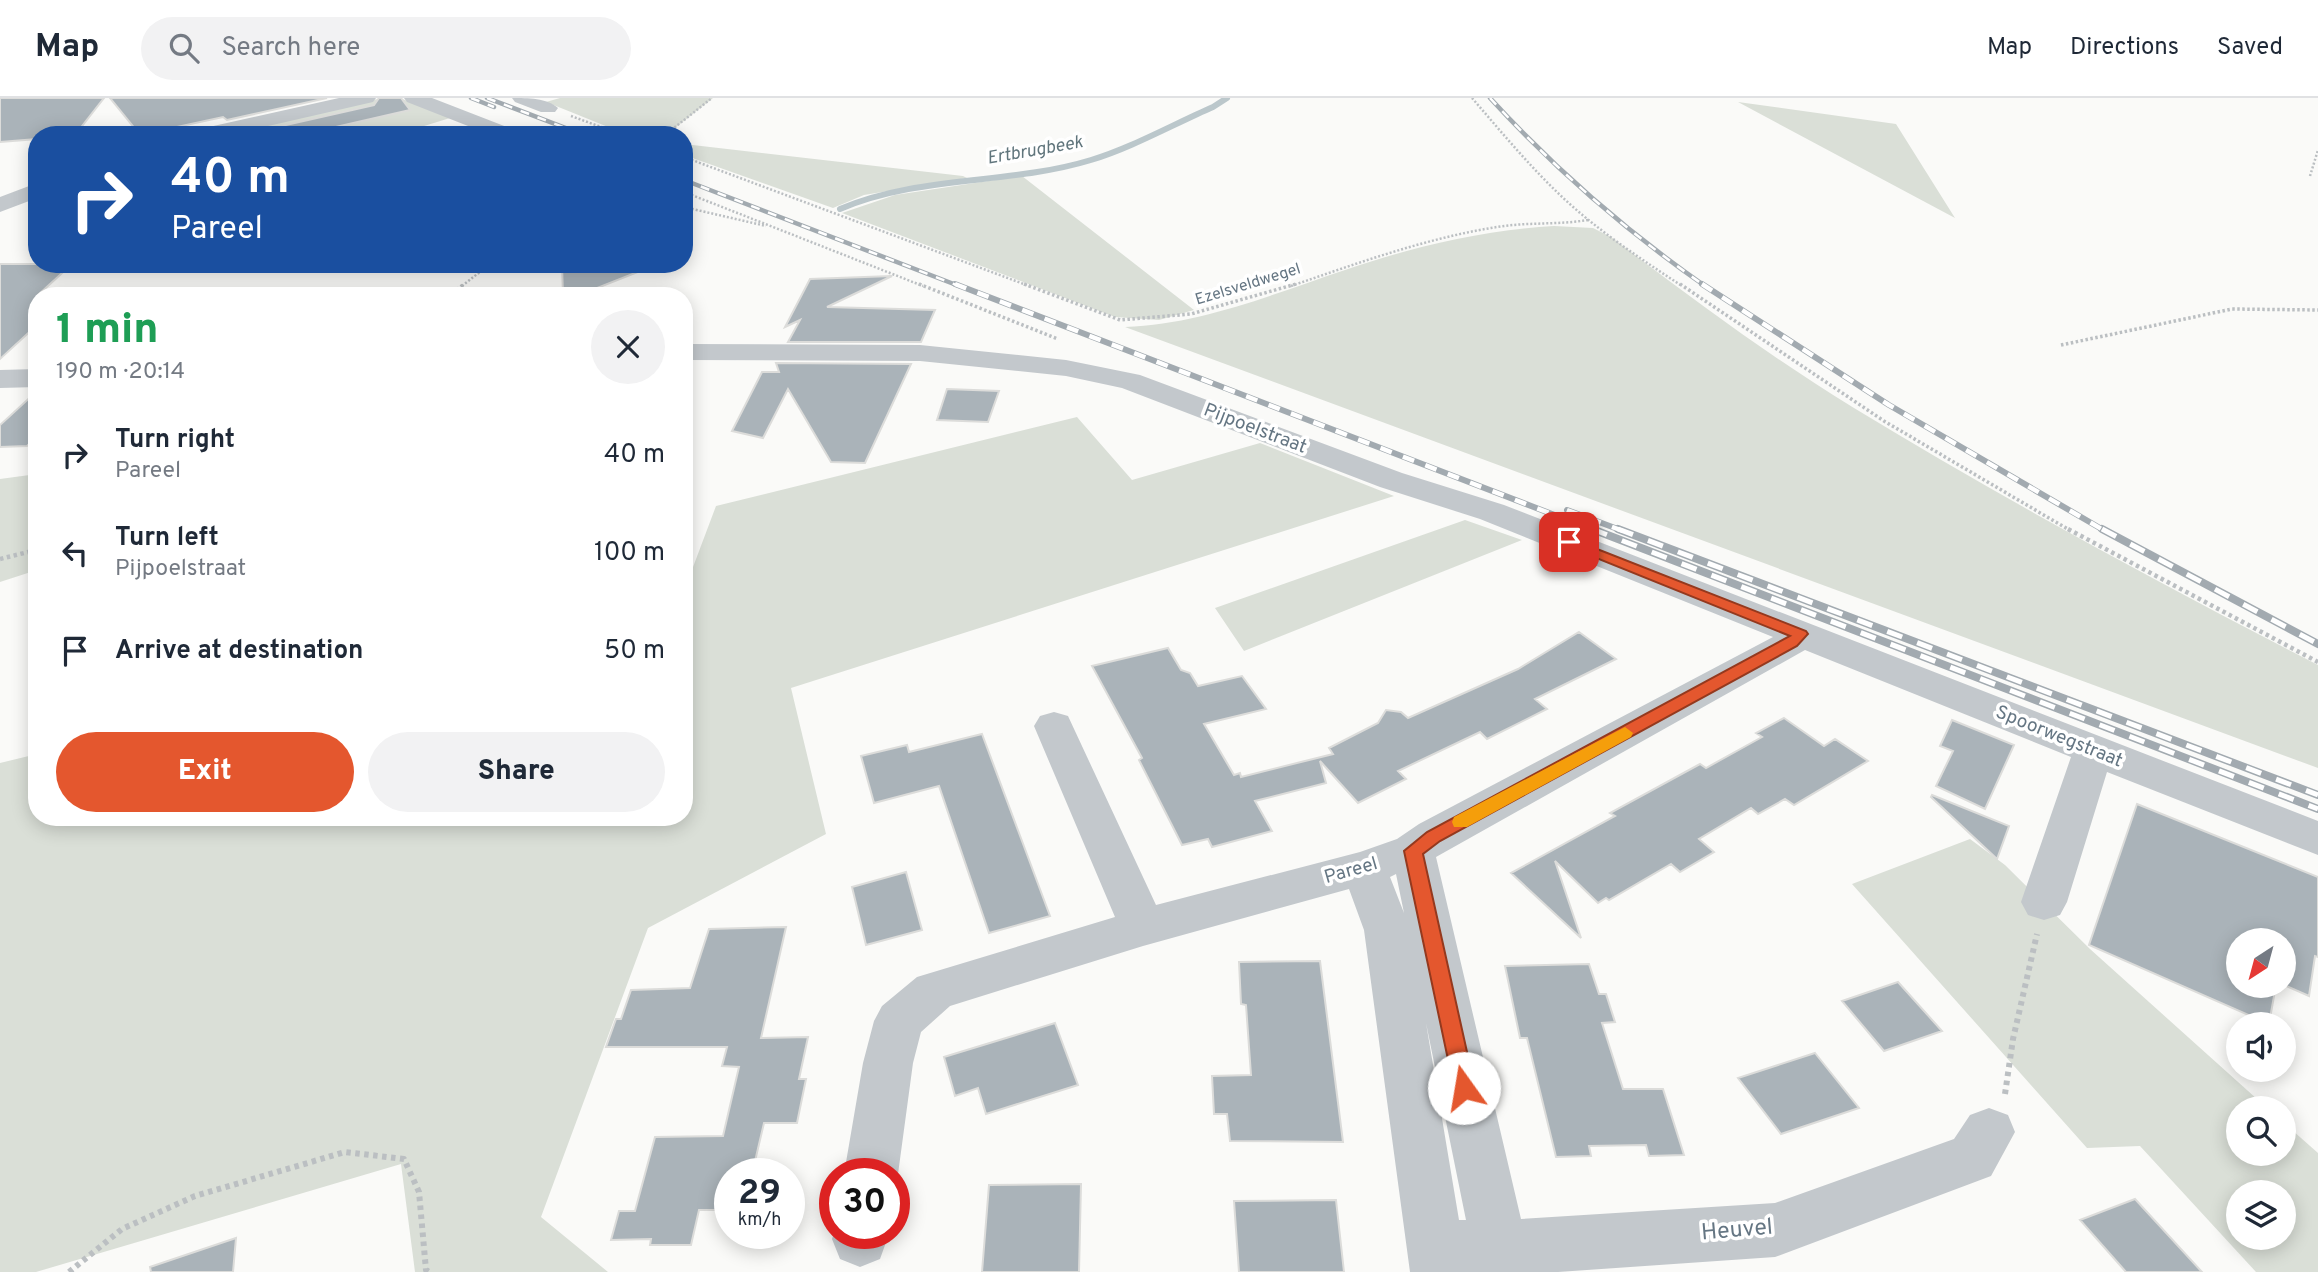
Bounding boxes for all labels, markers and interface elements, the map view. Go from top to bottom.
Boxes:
search box [141,17,631,80]
text: Map [35,27,99,69]
icon: search [165,29,203,67]
text: Search here [221,32,360,65]
text: Map [1987,33,2032,63]
text: Directions [2070,33,2179,63]
text: Saved [2217,33,2283,63]
water label: Ertbrugbeek [985,131,1086,171]
text: 40 m [171,149,290,211]
icon: right [56,154,147,245]
text: Pareel [171,210,263,250]
street label: Ezelsveldwegel [1193,259,1303,311]
text: 1 min [56,305,159,358]
button: close [591,310,665,384]
text: 190 m · 20:14 [56,358,185,387]
street label: Pijpoelstraat [1200,398,1310,460]
text: Turn right [115,424,235,457]
icon: right [56,436,94,474]
text: 40 m [604,439,665,472]
text: Pareel [115,457,181,486]
pin [1539,512,1599,572]
text: Turn left [115,522,219,555]
icon: arrive [1550,523,1588,561]
icon: left [56,534,94,572]
text: 100 m [594,537,665,570]
text: Pijpoelstraat [115,555,246,584]
icon: arrive [56,632,94,670]
text: Arrive at destination [115,635,363,668]
text: 50 m [604,635,665,668]
street label: Spoorwegstraat [1992,701,2126,773]
button: Exit [56,732,354,812]
button: Share [368,732,665,812]
street label: Pareel [1321,852,1381,890]
north arrow [2226,928,2296,998]
map controls [2226,928,2296,1250]
button: sound [2226,1012,2296,1082]
position arrow [1427,1051,1501,1125]
button: search [2226,1096,2296,1166]
speed limit sign: 30 [819,1158,910,1249]
text: 29 [738,1172,781,1216]
button: layers [2226,1180,2296,1250]
text: km/h [738,1209,781,1232]
street label: Heuvel [1700,1213,1774,1249]

